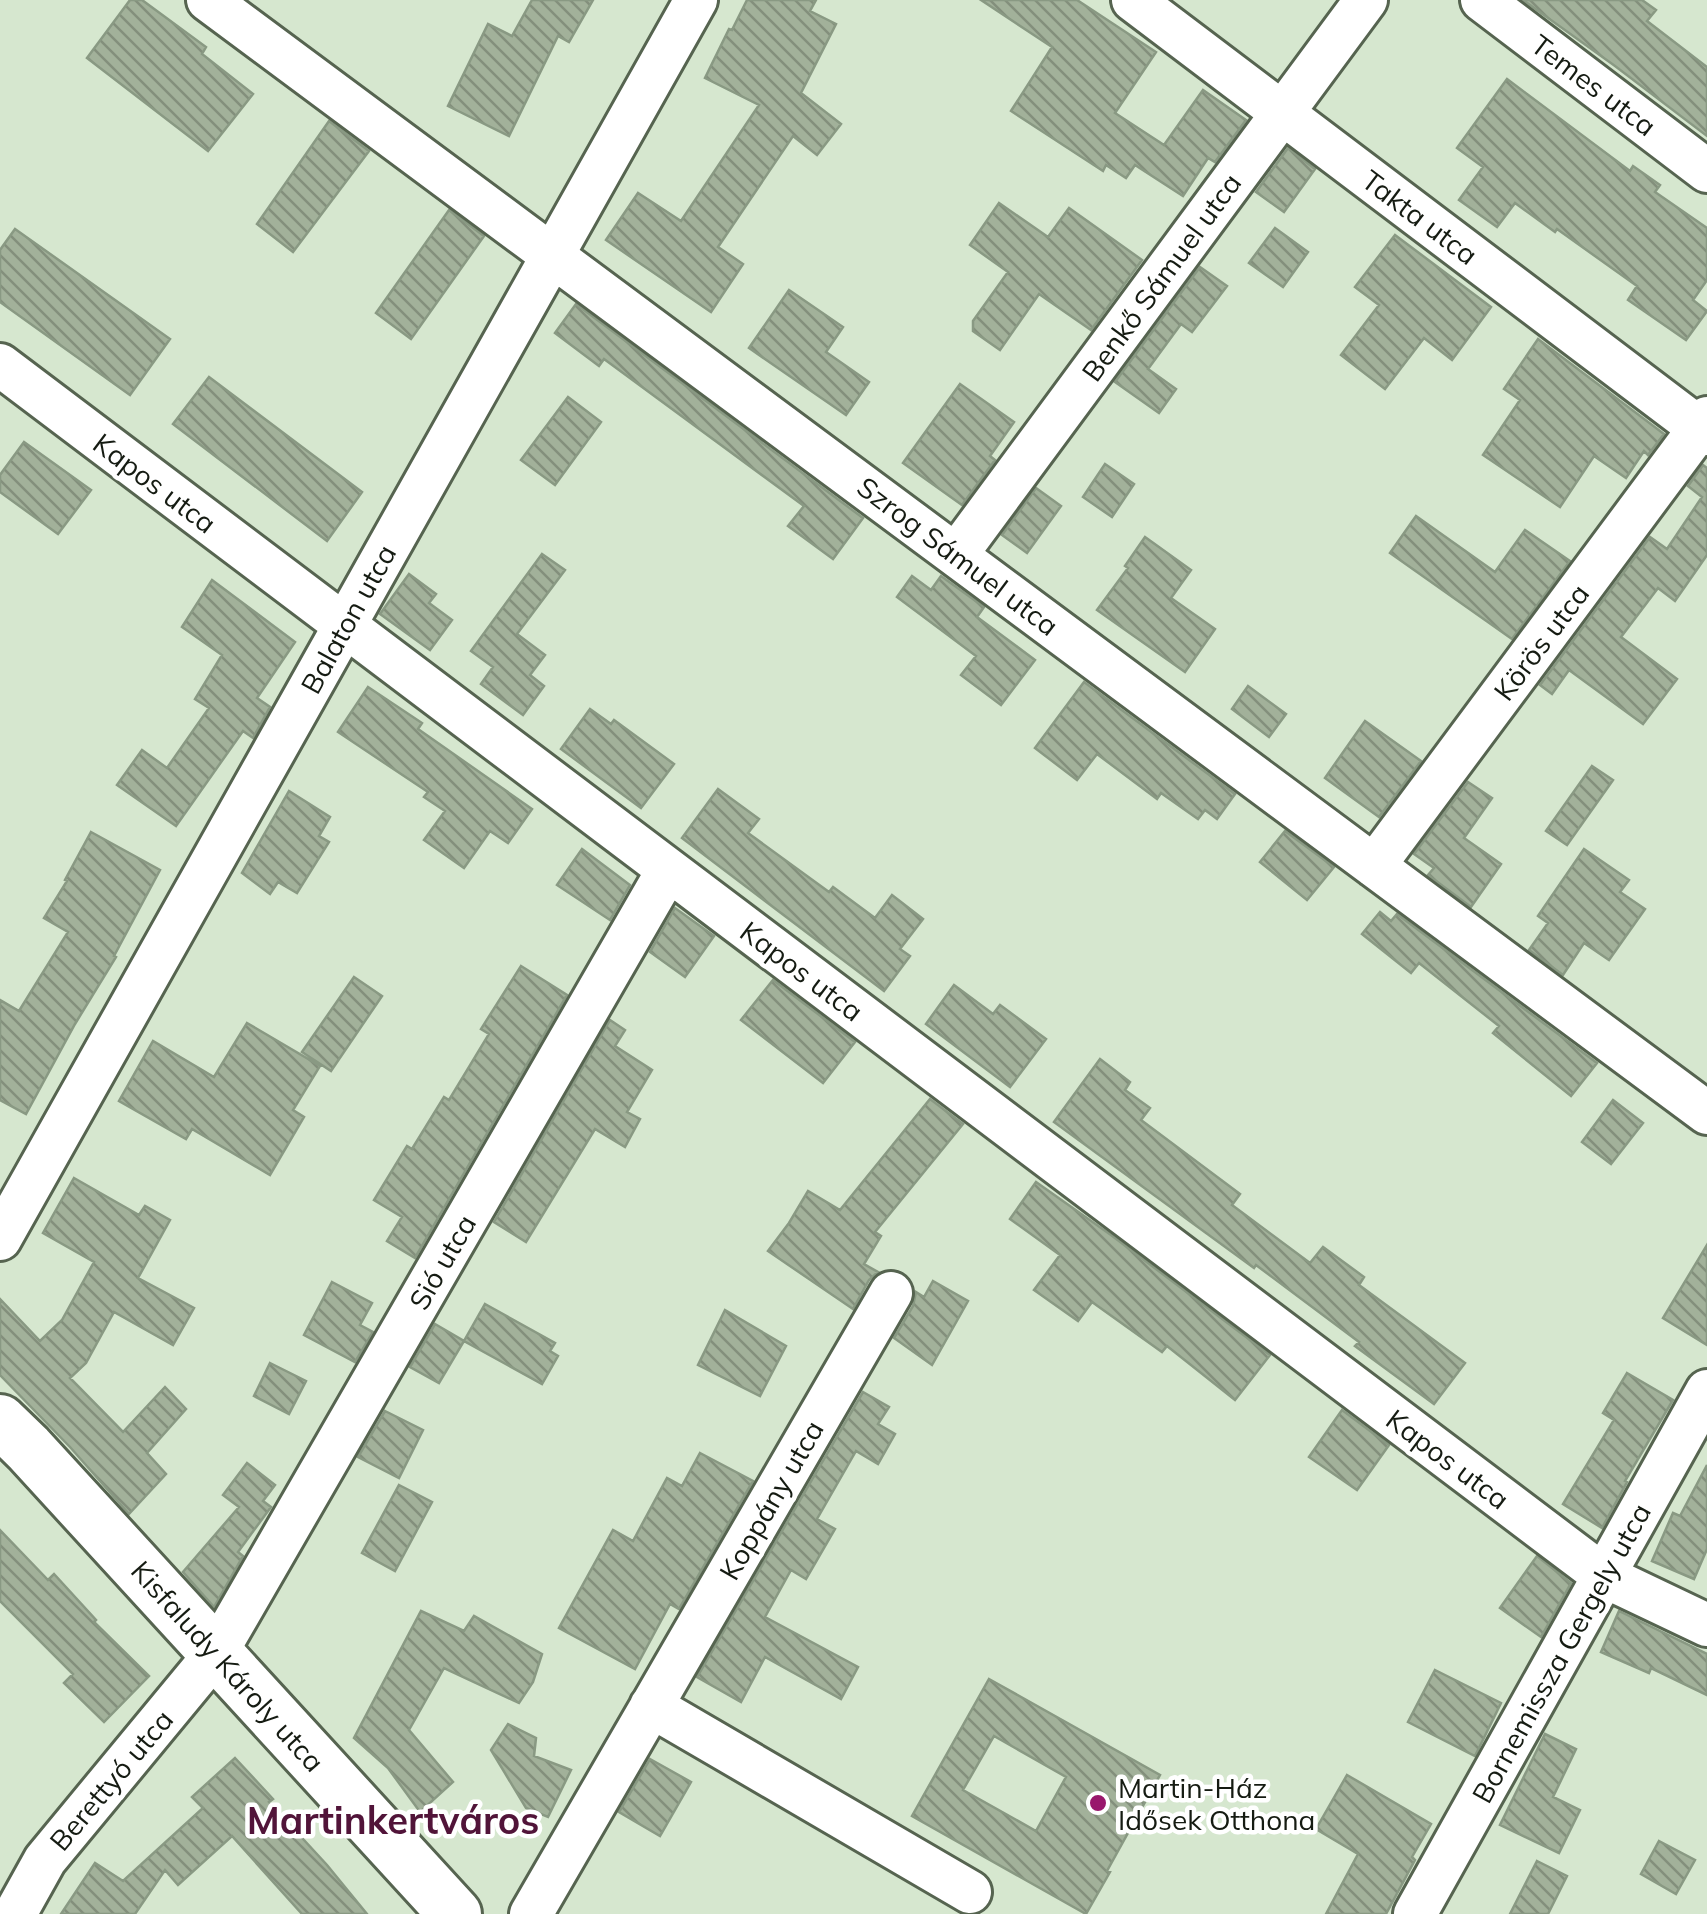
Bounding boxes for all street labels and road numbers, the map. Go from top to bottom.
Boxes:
street label: Temes utca [1525,27,1663,143]
street label: Takta utca [1355,162,1485,272]
street label: Benkő Sámuel utca [1074,166,1248,388]
street label: Kapos utca [87,425,223,541]
street label: Szrog Sámuel utca [851,469,1065,643]
street label: Balaton utca [293,538,403,700]
street label: Körös utca [1486,577,1596,707]
street label: Kapos utca [734,913,870,1029]
street label: Sió utca [401,1208,483,1316]
street label: Kapos utca [1380,1401,1516,1517]
street label: Koppány utca [711,1414,831,1586]
street label: Bornemissza Gergely utca [1464,1497,1658,1809]
street label: Kisfaludy Károly utca [124,1553,332,1779]
street label: Berettyó utca [42,1702,180,1858]

